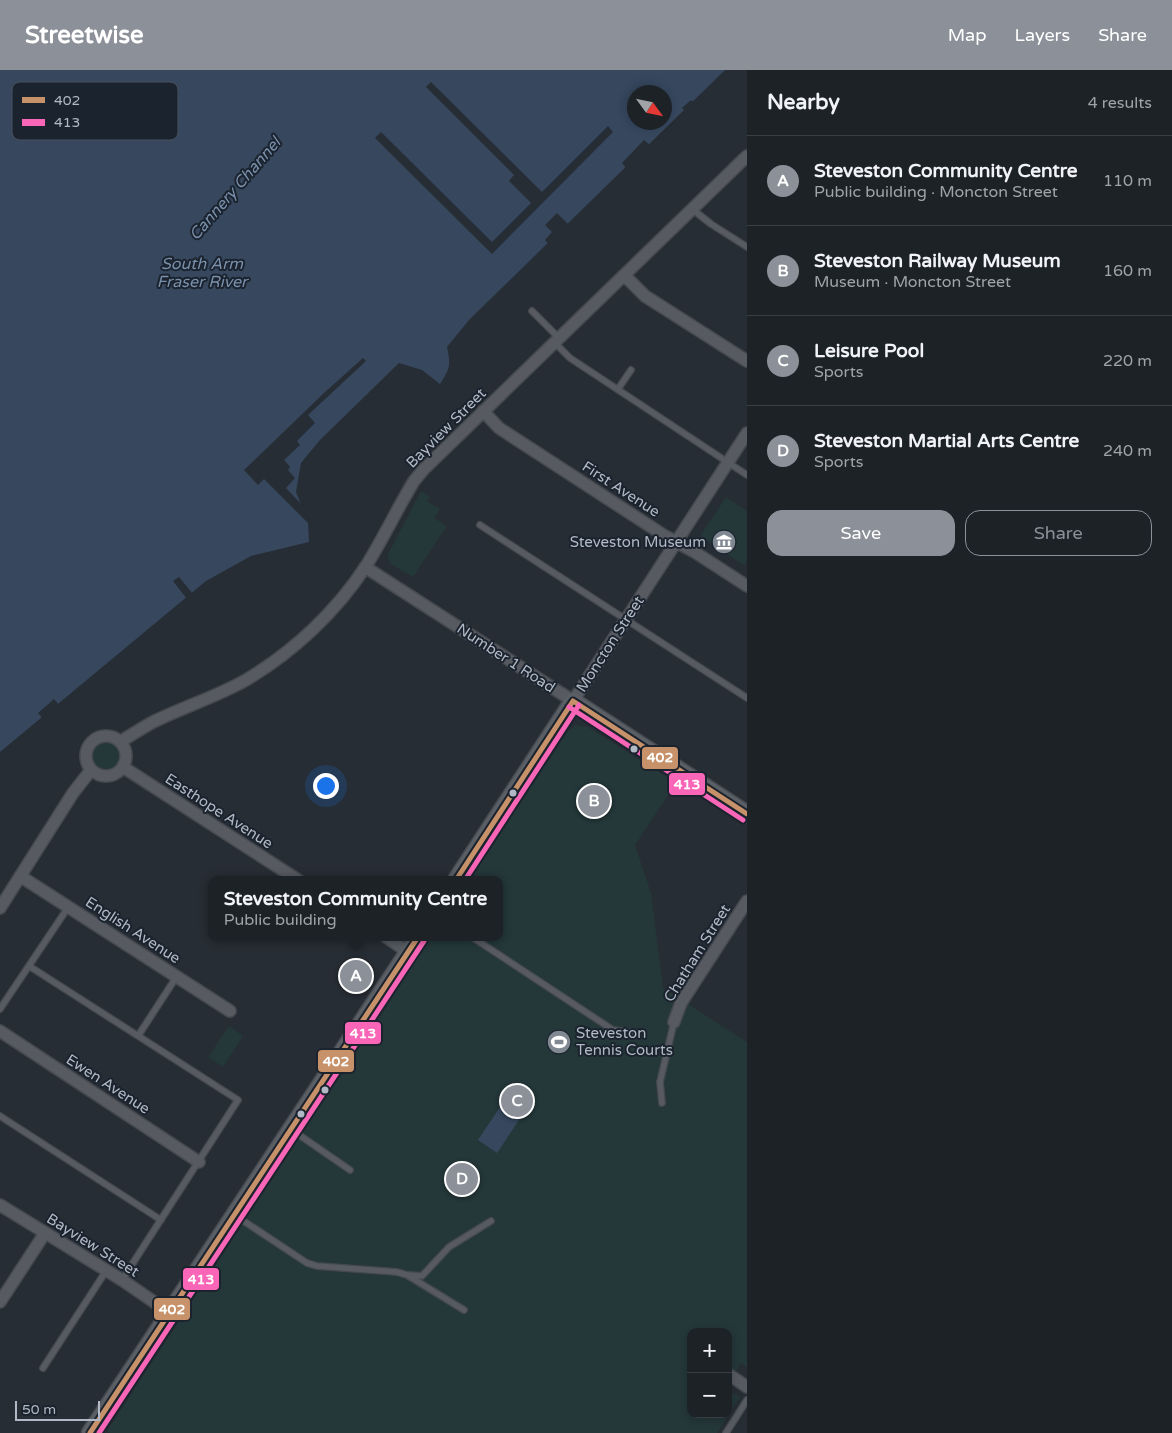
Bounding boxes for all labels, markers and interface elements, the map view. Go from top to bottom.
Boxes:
text: Streetwise [25,21,144,50]
text: Map [948,24,987,46]
text: Layers [1015,24,1070,46]
text: Share [1098,24,1147,46]
legend [12,82,178,140]
north arrow [627,85,672,130]
text: Nearby [767,90,840,115]
text: 402 [54,92,80,109]
text: 4 results [1088,93,1152,113]
text: 413 [54,114,80,131]
water label: Cannery Channel [185,132,286,245]
text: Steveston Community Centre [814,160,1077,182]
text: A [777,171,789,191]
text: 110 m [1103,171,1152,191]
text: Public building · Moncton Street [814,182,1058,202]
text: Steveston Railway Museum [814,250,1061,272]
water label: South Arm Fraser River [157,254,249,292]
text: B [777,261,789,281]
text: 160 m [1103,261,1152,281]
text: Museum · Moncton Street [814,272,1011,292]
text: Leisure Pool [814,340,924,362]
text: C [777,351,789,371]
text: 220 m [1103,351,1152,371]
text: Sports [814,362,863,382]
street label: Bayview Street [402,384,490,472]
text: Steveston Martial Arts Centre [814,430,1079,452]
text: D [777,441,789,461]
text: 240 m [1103,441,1152,461]
text: Sports [814,452,863,472]
street label: First Avenue [579,457,663,521]
button: Save [767,510,955,556]
button: Share [965,510,1152,556]
museum icon: Steveston Museum [711,529,737,555]
place label: Steveston Museum [570,533,706,551]
street label: Moncton Street [572,592,648,696]
street label: Number 1 Road [454,620,558,696]
unlabelled marker [629,744,639,754]
line badge: 402 [641,746,679,770]
text: 402 [647,749,673,766]
street label: Easthope Avenue [162,770,276,852]
line badge: 413 [668,772,706,796]
your location [313,773,339,799]
text: 413 [674,776,700,793]
pin: B [578,782,610,820]
unlabelled marker [508,788,518,798]
popup [208,876,503,941]
text: Steveston Community Centre [224,888,487,910]
street label: English Avenue [82,893,184,967]
street label: Chatham Street [660,901,734,1005]
text: Public building [224,910,337,930]
pin: A [340,957,372,995]
line badge: 413 [344,1021,382,1045]
place label: Steveston Tennis Courts [576,1024,673,1059]
text: 413 [350,1025,376,1042]
sports icon: Steveston Tennis Courts [546,1029,572,1055]
line badge: 402 [317,1049,355,1073]
street label: Ewen Avenue [63,1050,153,1118]
text: 402 [323,1053,349,1070]
pin: C [501,1082,533,1120]
unlabelled marker [320,1085,330,1095]
unlabelled marker [296,1109,306,1119]
pin: D [446,1160,478,1198]
street label: Bayview Street [43,1209,143,1281]
line badge: 413 [182,1267,220,1291]
text: 413 [188,1271,214,1288]
line badge: 402 [153,1297,191,1321]
text: 402 [159,1301,185,1318]
map controls [687,1328,732,1418]
button: + [687,1328,732,1373]
button: − [687,1373,732,1418]
scale bar [15,1398,100,1421]
text: 50 m [22,1401,56,1418]

